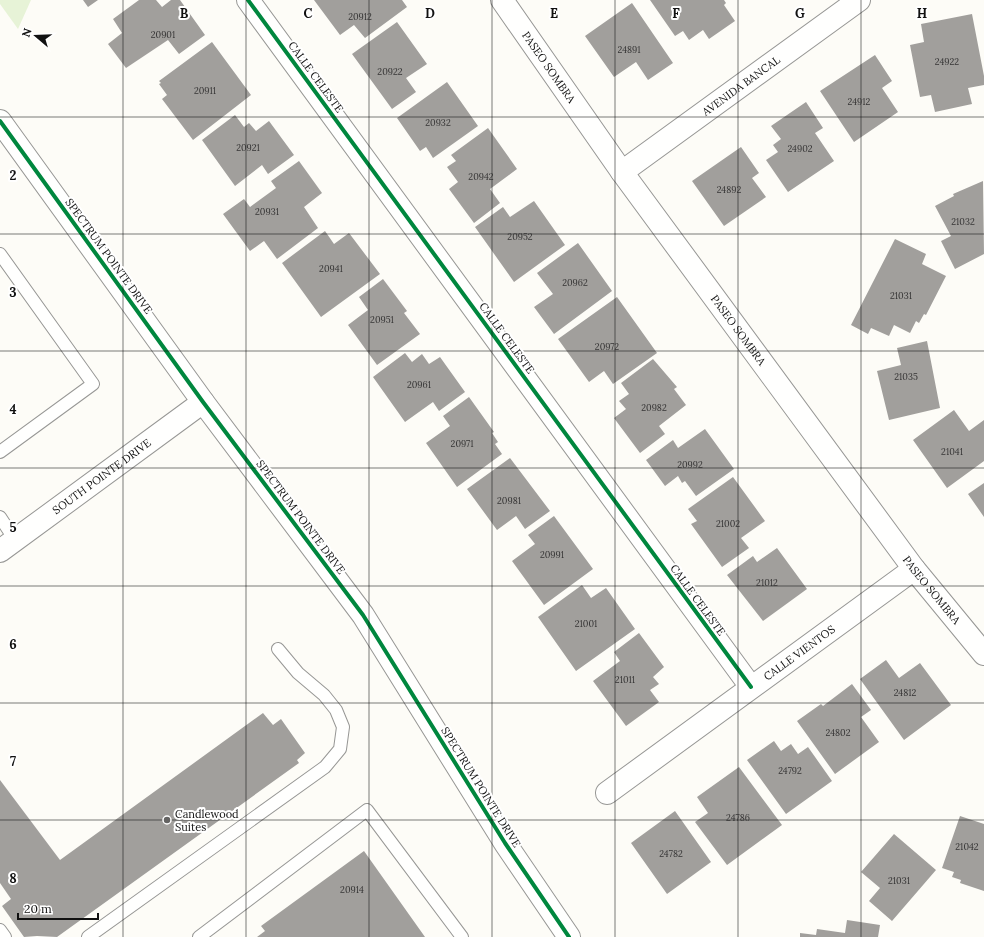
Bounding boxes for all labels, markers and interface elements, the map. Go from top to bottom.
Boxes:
text: B [180,5,189,22]
text: C [304,5,313,22]
text: D [425,5,435,22]
text: E [550,5,558,22]
text: F [672,5,680,22]
text: G [795,5,805,22]
text: H [917,5,927,22]
house number: 20912 [348,11,372,22]
north arrow [16,16,56,56]
text: N [19,26,35,39]
house number: 20901 [151,29,175,40]
street label: PASEO SOMBRA [519,29,579,107]
street label: CALLE CELESTE [285,39,347,116]
house number: 24891 [618,44,641,55]
street label: AVENIDA BANCAL [698,52,783,119]
house number: 24922 [935,56,959,67]
house number: 20922 [377,66,403,77]
house number: 20911 [194,85,216,96]
house number: 24912 [848,96,871,107]
house number: 20932 [425,117,451,128]
house number: 20921 [236,142,260,153]
house number: 24902 [787,143,813,154]
text: 2 [10,167,17,184]
house number: 20942 [468,171,494,182]
house number: 24892 [717,184,741,195]
street label: SPECTRUM POINTE DRIVE [62,196,156,317]
house number: 20931 [255,206,279,217]
house number: 21032 [951,216,975,227]
house number: 20952 [507,231,533,242]
house number: 20941 [319,263,343,274]
house number: 20962 [562,277,588,288]
text: 3 [9,284,17,301]
house number: 21031 [890,290,912,301]
street label: PASEO SOMBRA [708,292,769,369]
street label: CALLE CELESTE [476,300,538,377]
house number: 20951 [370,314,394,325]
house number: 20972 [595,341,619,352]
house number: 21035 [894,371,918,382]
house number: 20961 [407,379,431,390]
text: 4 [9,401,17,418]
house number: 20982 [641,402,667,413]
street label: SOUTH POINTE DRIVE [50,436,154,517]
house number: 20971 [451,438,473,449]
house number: 21041 [941,446,963,457]
street label: SPECTRUM POINTE DRIVE [253,457,349,577]
house number: 20992 [677,459,703,470]
house number: 20981 [497,495,521,506]
house number: 21002 [716,518,740,529]
text: 5 [9,519,17,536]
house number: 20991 [540,549,564,560]
street label: PASEO SOMBRA [900,553,964,628]
street label: CALLE CELESTE [667,562,729,639]
house number: 21012 [756,577,778,588]
house number: 21001 [575,618,597,629]
street label: CALLE VIENTOS [761,622,838,683]
text: 6 [9,636,17,653]
house number: 21011 [615,674,635,685]
house number: 24812 [894,687,917,698]
street label: SPECTRUM POINTE DRIVE [438,724,524,850]
house number: 24802 [826,727,851,738]
text: 7 [10,753,16,770]
house number: 24792 [778,765,802,776]
place label: Candlewood Suites [175,807,239,834]
house number: 24786 [726,812,750,823]
marker: Candlewood Suites [162,815,172,825]
house number: 21042 [955,841,979,852]
house number: 24782 [659,848,683,859]
text: 8 [9,870,17,887]
house number: 21031 [888,875,910,886]
house number: 20914 [340,884,364,895]
scale bar [18,895,98,921]
text: 20 m [24,901,52,916]

